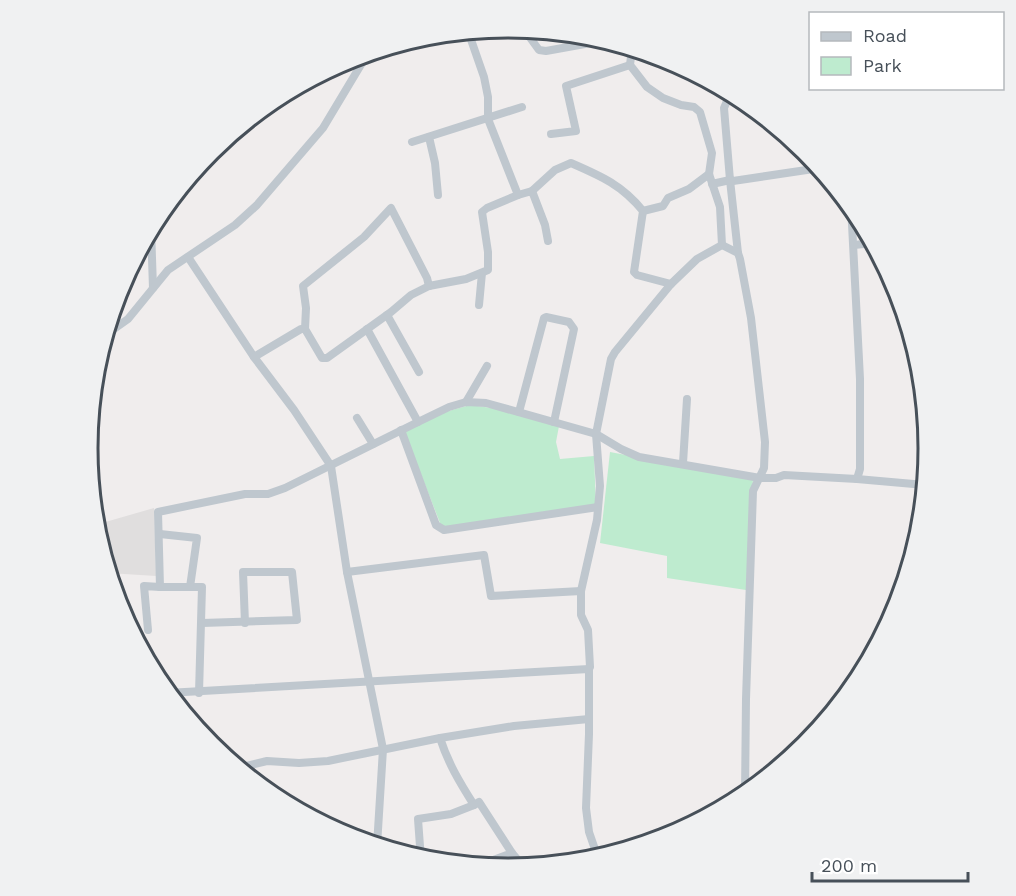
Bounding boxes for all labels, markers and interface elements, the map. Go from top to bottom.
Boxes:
legend [809,12,1004,90]
text: Road [863,25,907,46]
text: Park [863,55,902,76]
scale bar [812,845,968,883]
text: 200 m [821,855,877,876]

